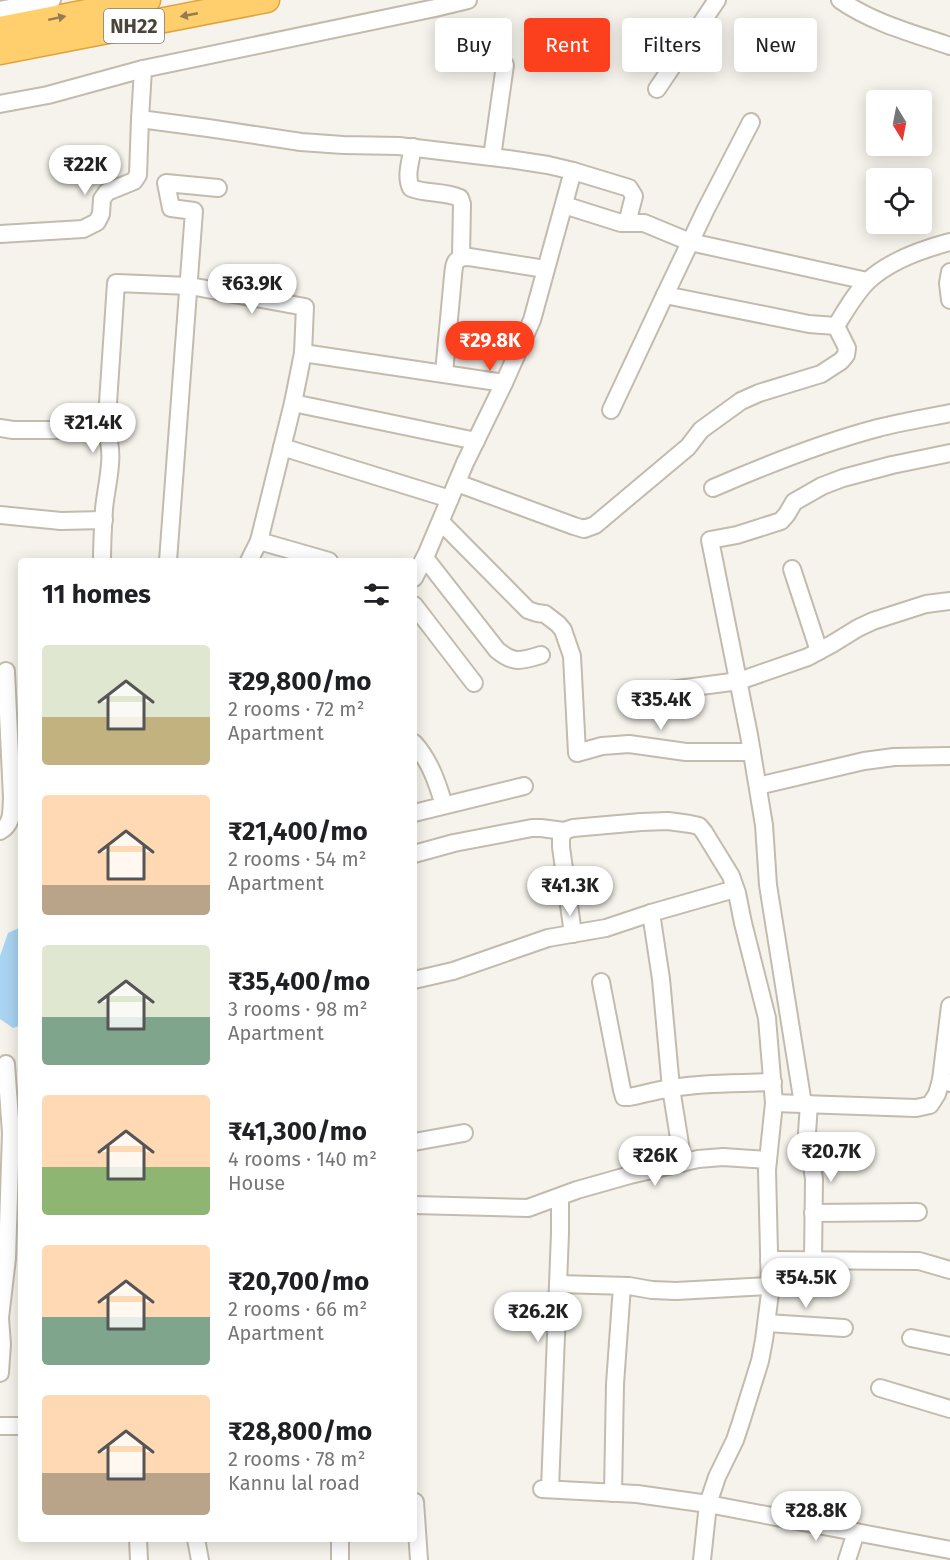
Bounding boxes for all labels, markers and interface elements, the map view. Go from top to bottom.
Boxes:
road number: NH22 [104,9,164,43]
one-way arrow [180,11,199,20]
one-way arrow [48,12,67,22]
chip: Buy [435,18,512,72]
chip: Rent [524,18,610,72]
chip: Filters [622,18,722,72]
chip: New [734,18,817,72]
north arrow [866,90,932,156]
map controls [866,90,932,234]
pin: ₹22K [49,145,121,196]
text: ₹22K [63,152,107,176]
button: locate [866,168,932,234]
pin: ₹63.9K [203,264,301,315]
text: ₹63.9K [222,271,282,295]
pin: ₹29.8K [441,321,539,372]
text: ₹29.8K [459,328,521,352]
pin: ₹21.4K [44,403,142,454]
text: ₹21.4K [64,410,122,434]
icon: filters [360,578,393,611]
text: 11 homes [42,579,151,610]
text: ₹29,800/mo [228,666,372,697]
icon: home [90,669,162,741]
pin: ₹35.4K [612,680,710,731]
text: ₹35.4K [631,687,691,711]
text: 2 rooms · 72 m² [228,697,364,721]
text: Apartment [228,721,324,745]
text: ₹21,400/mo [228,816,368,847]
icon: home [90,819,162,891]
text: 2 rooms · 54 m² [228,847,367,871]
pin: ₹41.3K [521,866,619,917]
text: Apartment [228,871,324,895]
text: ₹41.3K [541,873,599,897]
text: ₹35,400/mo [228,966,370,997]
icon: home [90,969,162,1041]
text: 3 rooms · 98 m² [228,997,368,1021]
text: Apartment [228,1021,324,1045]
text: ₹41,300/mo [228,1116,367,1147]
icon: home [90,1119,162,1191]
pin: ₹20.7K [782,1132,880,1183]
pin: ₹26K [619,1136,691,1187]
text: ₹20.7K [801,1139,861,1163]
text: ₹26K [632,1143,678,1167]
text: 4 rooms · 140 m² [228,1147,377,1171]
text: House [228,1171,285,1195]
pin: ₹54.5K [757,1258,855,1309]
text: ₹54.5K [775,1265,837,1289]
text: ₹20,700/mo [228,1266,369,1297]
icon: home [90,1269,162,1341]
pin: ₹26.2K [489,1292,587,1343]
text: 2 rooms · 66 m² [228,1297,367,1321]
text: ₹26.2K [508,1299,568,1323]
text: Apartment [228,1321,324,1345]
text: ₹28,800/mo [228,1416,372,1447]
icon: home [90,1419,162,1491]
text: 2 rooms · 78 m² [228,1447,365,1471]
text: Kannu lal road [228,1471,360,1495]
pin: ₹28.8K [767,1491,865,1542]
text: ₹28.8K [785,1498,847,1522]

